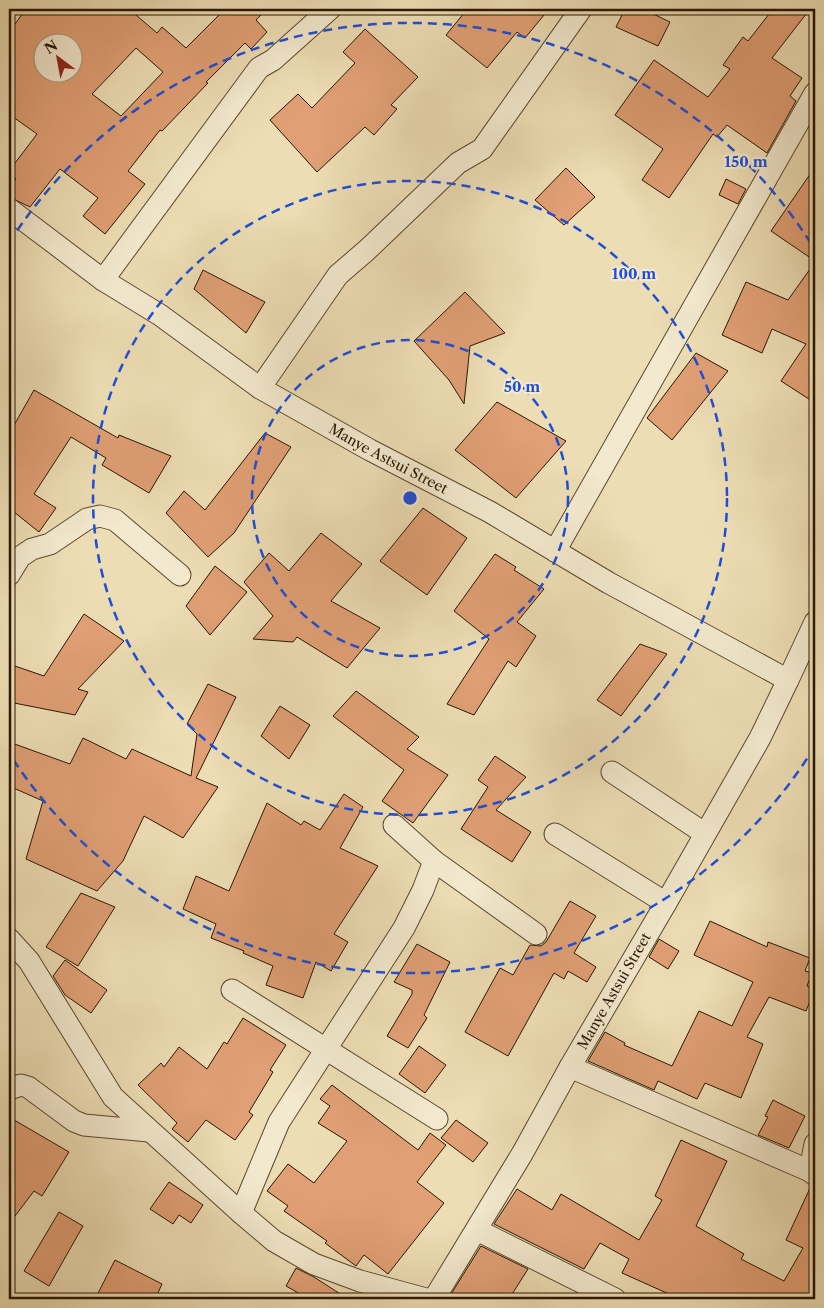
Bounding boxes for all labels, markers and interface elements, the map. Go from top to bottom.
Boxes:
north arrow [32,32,82,82]
text: N [41,36,61,58]
text: 150 m [724,152,768,171]
text: 100 m [612,264,656,283]
text: 50 m [504,377,540,396]
street label: Manye Astsui Street [326,420,451,498]
centre of rings [401,489,419,507]
street label: Manye Astsui Street [573,929,655,1053]

